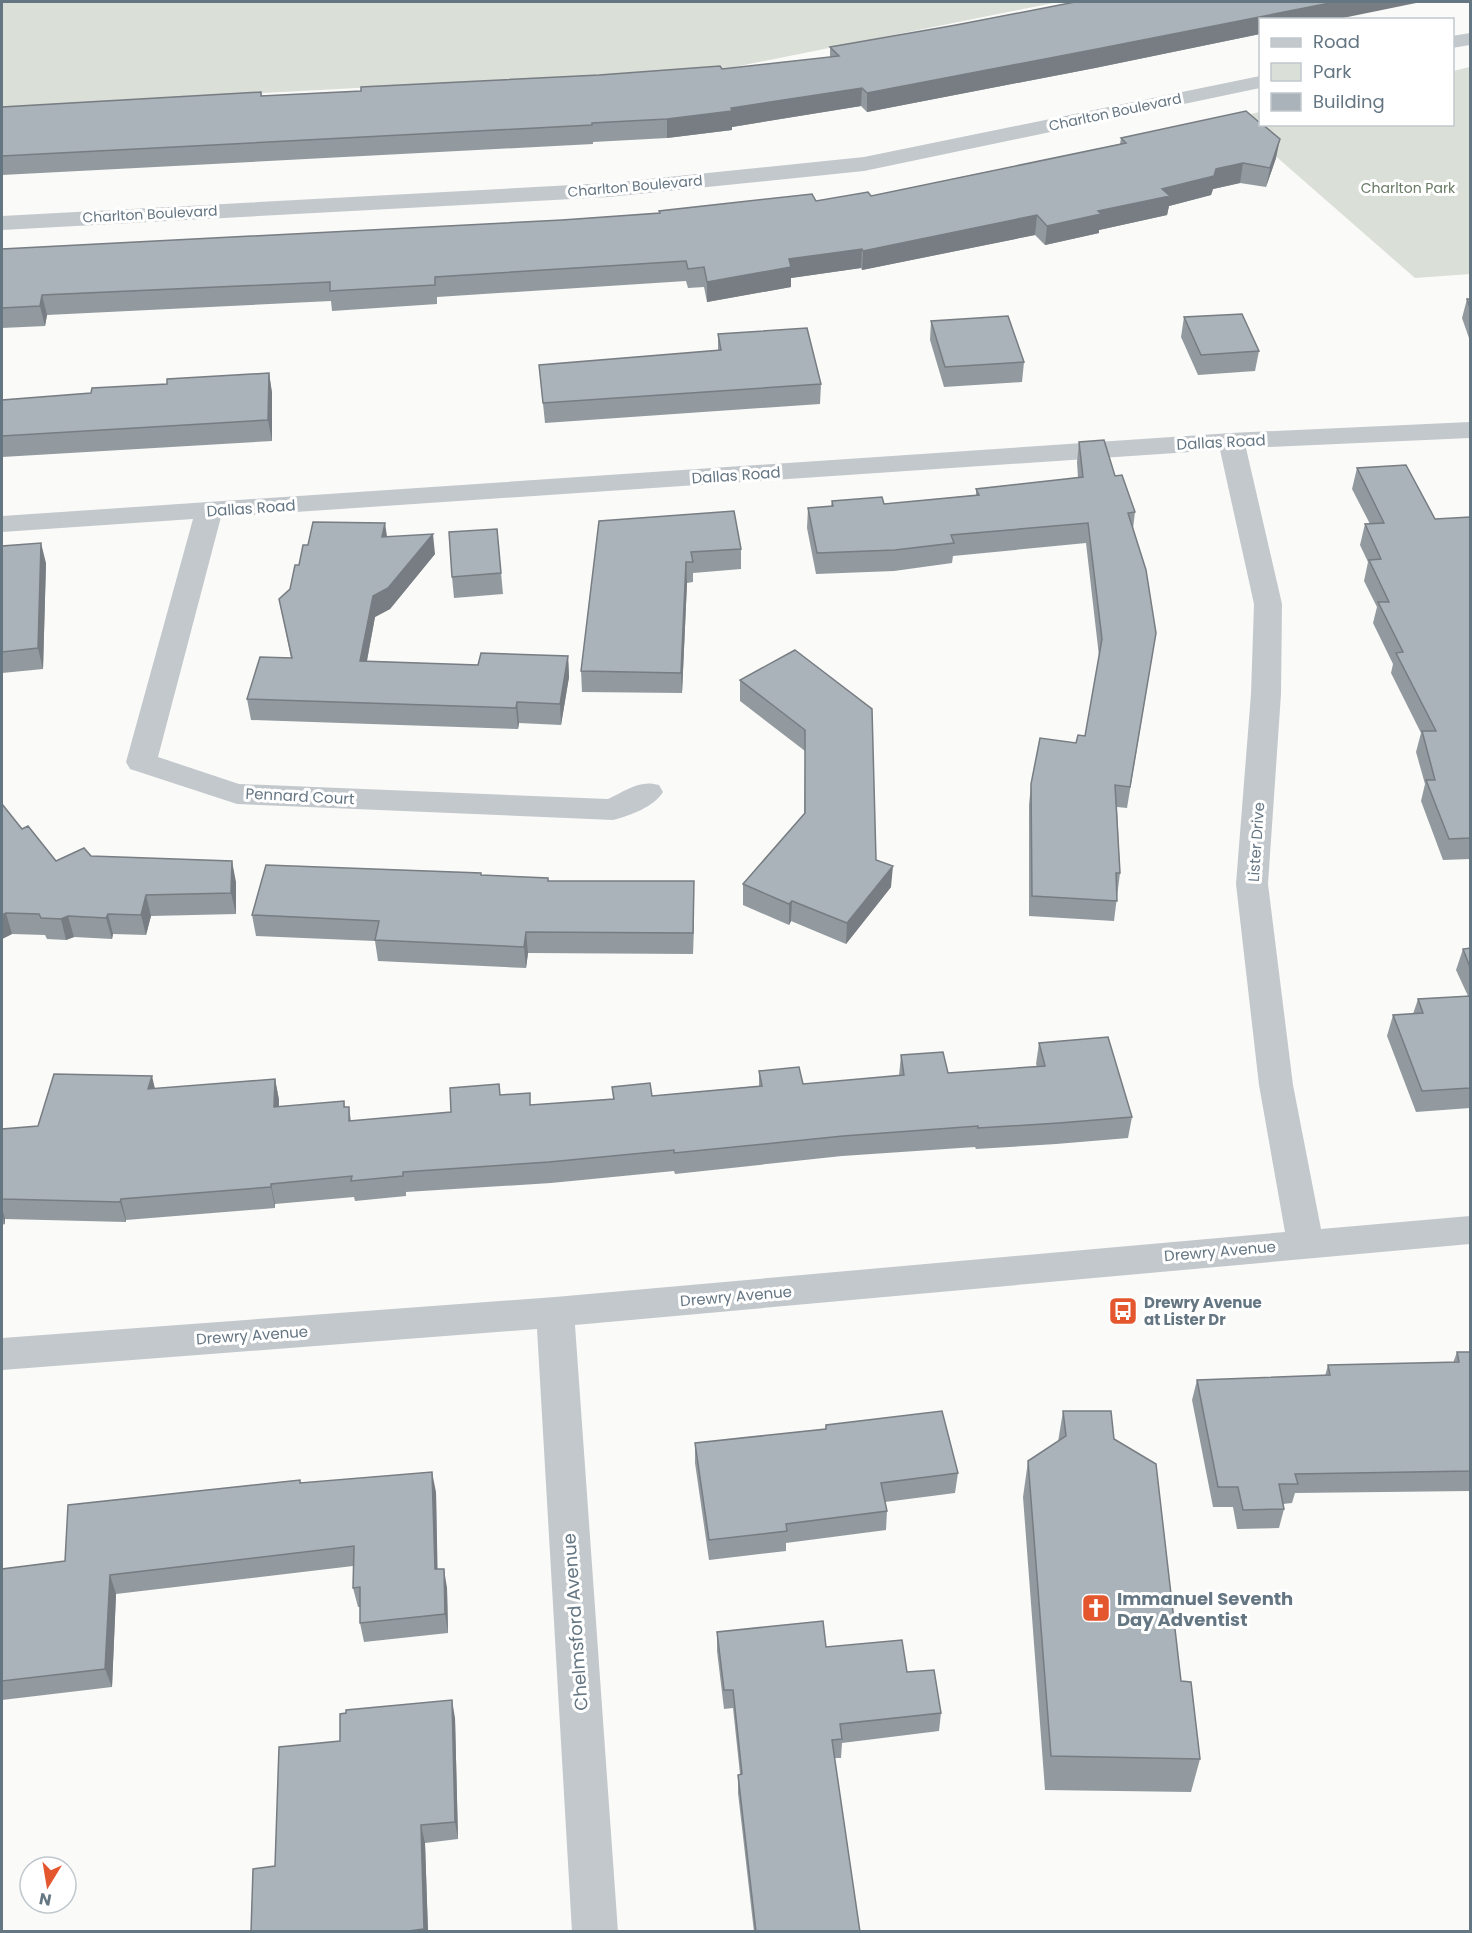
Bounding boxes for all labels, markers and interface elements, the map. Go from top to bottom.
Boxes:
legend [1259,18,1454,126]
text: Road [1313,29,1360,54]
text: Park [1313,59,1352,84]
street label: Charlton Boulevard [1047,88,1183,136]
text: Building [1313,89,1385,114]
street label: Charlton Boulevard [567,170,703,202]
park label: Charlton Park [1361,178,1456,198]
street label: Charlton Boulevard [82,200,218,228]
street label: Dallas Road [1176,429,1266,455]
street label: Dallas Road [691,461,781,489]
street label: Dallas Road [206,494,296,522]
street label: Pennard Court [245,783,355,809]
street label: Lister Drive [1243,801,1269,883]
street label: Drewry Avenue [1163,1236,1277,1266]
street label: Drewry Avenue [679,1281,793,1311]
place label: Drewry Avenue at Lister Dr [1144,1292,1262,1330]
bus stop icon: Drewry Avenue at Lister Dr [1107,1295,1139,1327]
street label: Drewry Avenue [195,1321,309,1349]
street label: Chelmsford Avenue [556,1533,594,1711]
place label: Immanuel Seventh Day Adventist [1117,1586,1293,1632]
church icon: Immanuel Seventh Day Adventist [1080,1592,1112,1624]
north arrow [18,1855,78,1915]
text: N [37,1887,53,1912]

